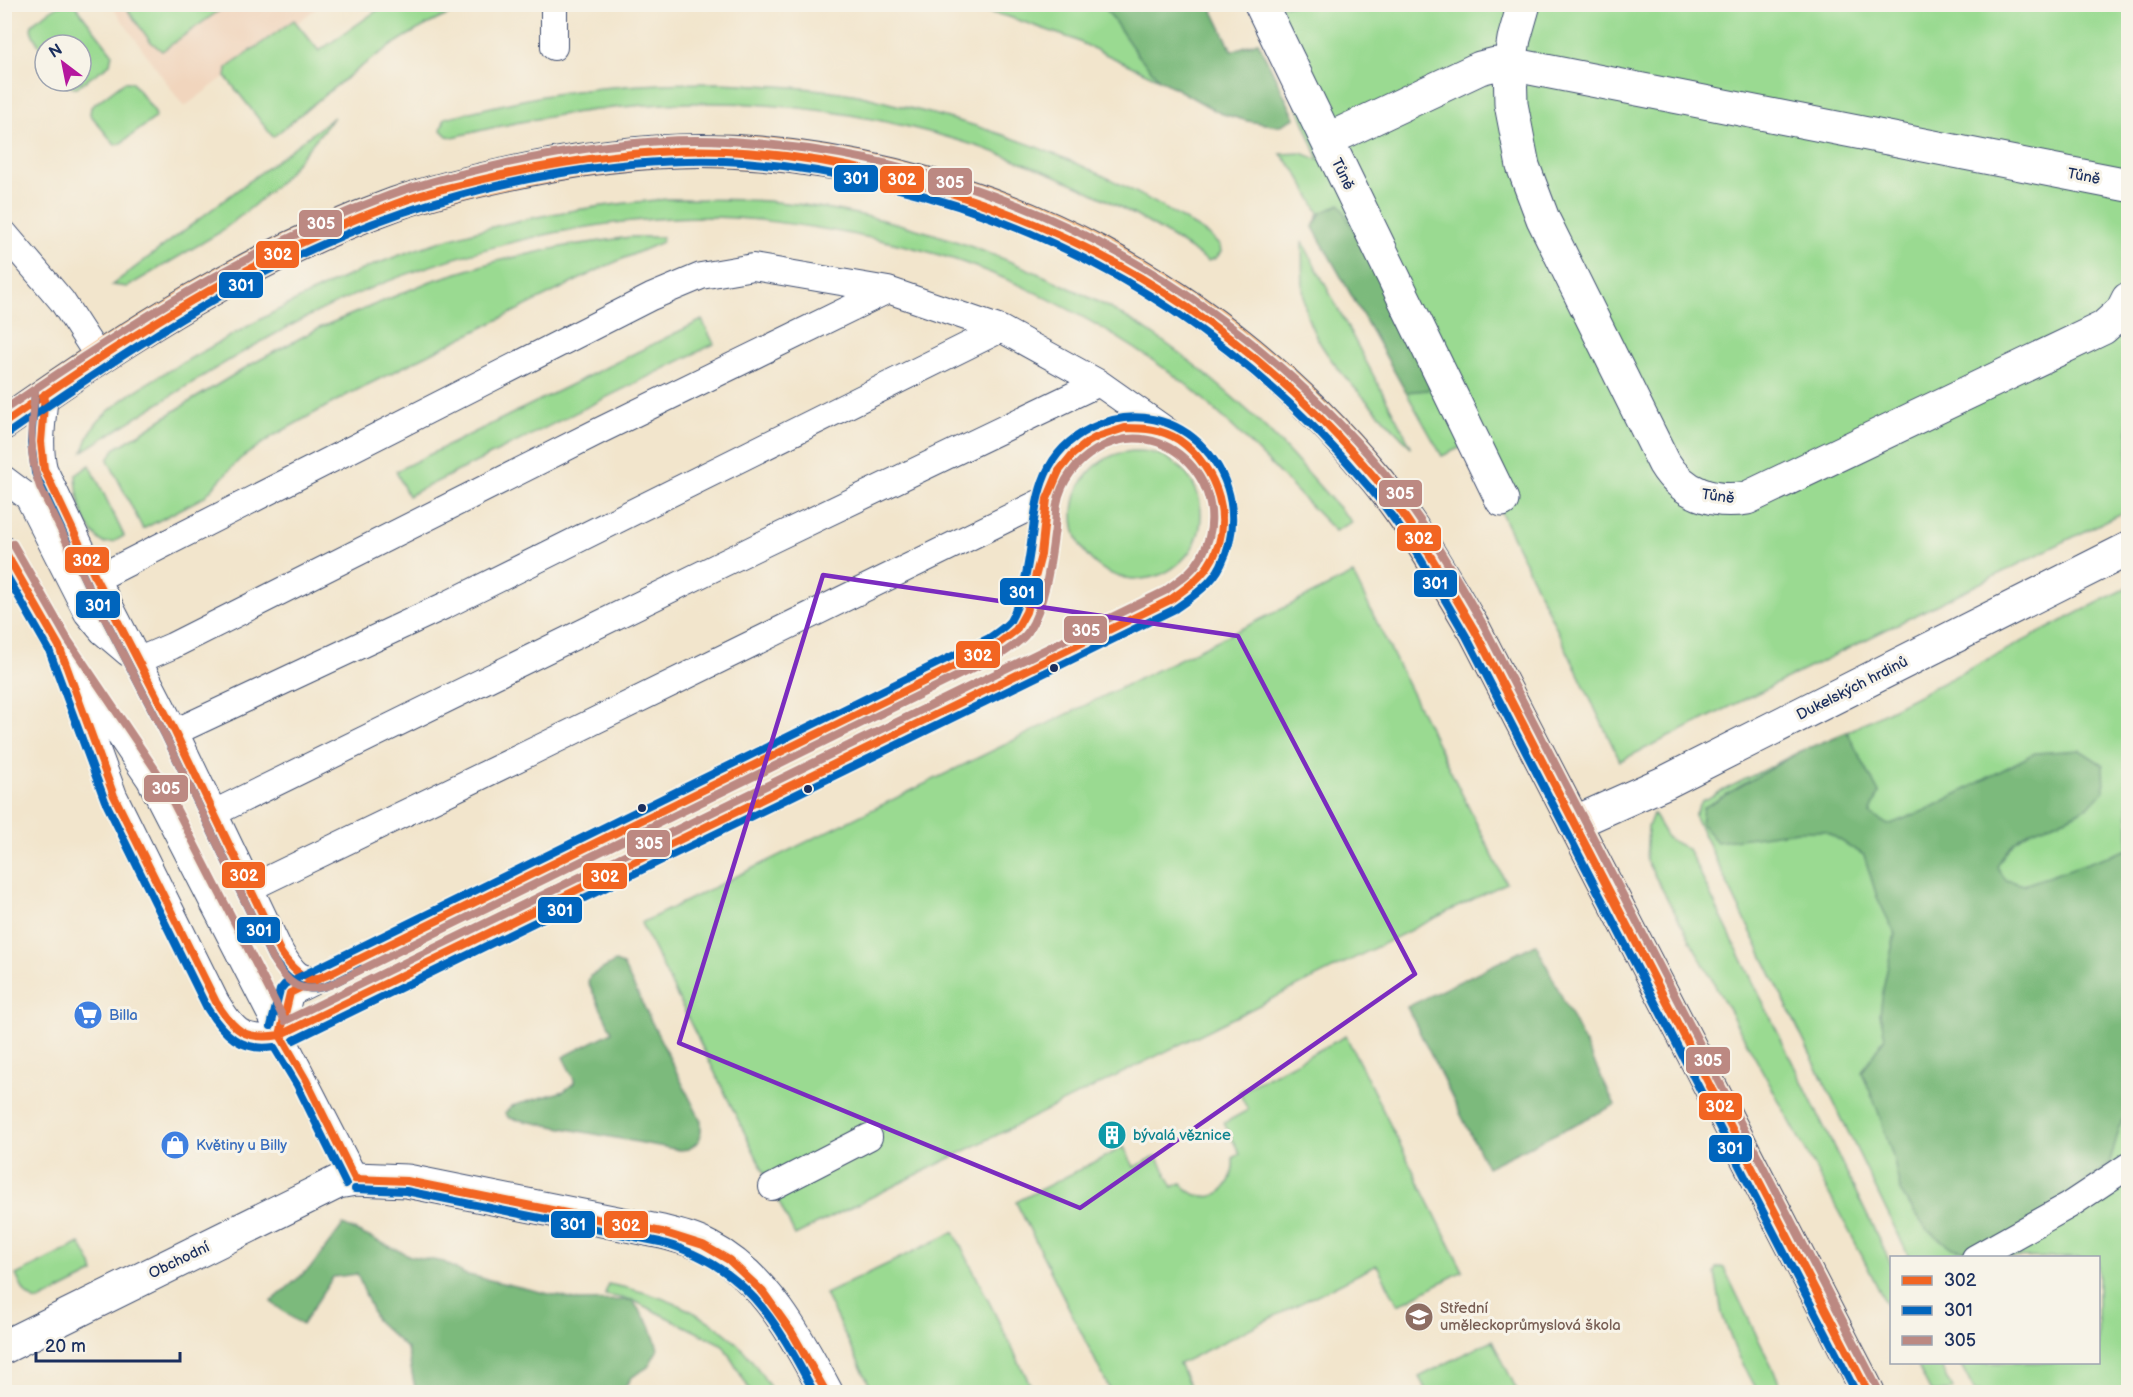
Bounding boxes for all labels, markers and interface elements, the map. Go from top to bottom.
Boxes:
north arrow [33,33,93,93]
text: N [46,40,66,63]
street label: Tůně [1327,155,1358,193]
line badge: 301 [833,164,879,193]
street label: Tůně [2066,164,2102,189]
line badge: 302 [879,165,925,194]
line badge: 305 [927,167,973,196]
text: 301 [843,170,869,189]
text: 302 [888,171,917,190]
text: 305 [936,174,964,193]
line badge: 305 [298,209,343,238]
text: 305 [307,215,335,234]
line badge: 302 [255,240,300,269]
text: 302 [264,246,293,265]
line badge: 301 [218,271,264,299]
text: 301 [228,277,254,296]
line badge: 305 [1378,479,1423,508]
text: 305 [1386,485,1414,504]
street label: Tůně [1700,485,1736,508]
line badge: 302 [1396,524,1442,552]
text: 302 [1405,530,1434,549]
line badge: 302 [64,546,110,574]
text: 302 [73,552,102,571]
line badge: 301 [1413,569,1458,598]
text: 301 [1422,575,1448,594]
line badge: 301 [999,577,1044,606]
text: 301 [1009,584,1035,603]
line badge: 301 [75,590,121,619]
text: 301 [85,597,111,616]
line badge: 305 [1063,615,1108,644]
text: 305 [1072,622,1100,641]
line badge: 302 [955,640,1001,669]
text: 302 [964,647,993,666]
street label: Dukelských hrdinů [1793,652,1911,725]
unlabelled marker [1048,662,1060,674]
line badge: 305 [143,774,189,803]
text: 305 [152,780,180,799]
unlabelled marker [802,783,814,795]
unlabelled marker [636,802,648,814]
line badge: 305 [626,829,671,858]
text: 305 [635,835,663,854]
line badge: 302 [221,861,266,889]
line badge: 302 [582,862,628,890]
text: 302 [230,867,259,886]
text: 302 [591,868,620,887]
line badge: 301 [537,896,583,924]
text: 301 [547,902,573,921]
line badge: 301 [236,916,281,944]
text: 301 [246,922,272,941]
supermarket icon: Billa [72,999,104,1031]
place label: Billa [109,1006,138,1025]
line badge: 305 [1685,1046,1731,1075]
text: 305 [1694,1052,1722,1071]
line badge: 302 [1698,1092,1743,1121]
text: 302 [1706,1098,1735,1117]
building icon: bývalá věznice [1096,1119,1128,1151]
place label: bývalá věznice [1133,1126,1231,1145]
shop icon: Květiny u Billy [159,1129,191,1161]
line badge: 301 [1708,1134,1753,1163]
place label: Květiny u Billy [196,1136,287,1155]
text: 301 [1717,1140,1743,1159]
line badge: 301 [550,1210,596,1239]
line badge: 302 [603,1210,649,1239]
text: 301 [560,1216,586,1235]
text: 302 [612,1217,641,1236]
street label: Obchodní [146,1237,213,1283]
legend [1890,1256,2100,1364]
text: 302 [1944,1270,1977,1291]
place label: Střední uměleckoprůmyslová škola [1440,1299,1621,1335]
text: 301 [1944,1300,1973,1321]
school or university icon: Střední uměleckoprůmyslová škola [1403,1301,1435,1333]
scale bar [36,1325,180,1363]
text: 305 [1944,1330,1976,1351]
text: 20 m [45,1336,86,1357]

